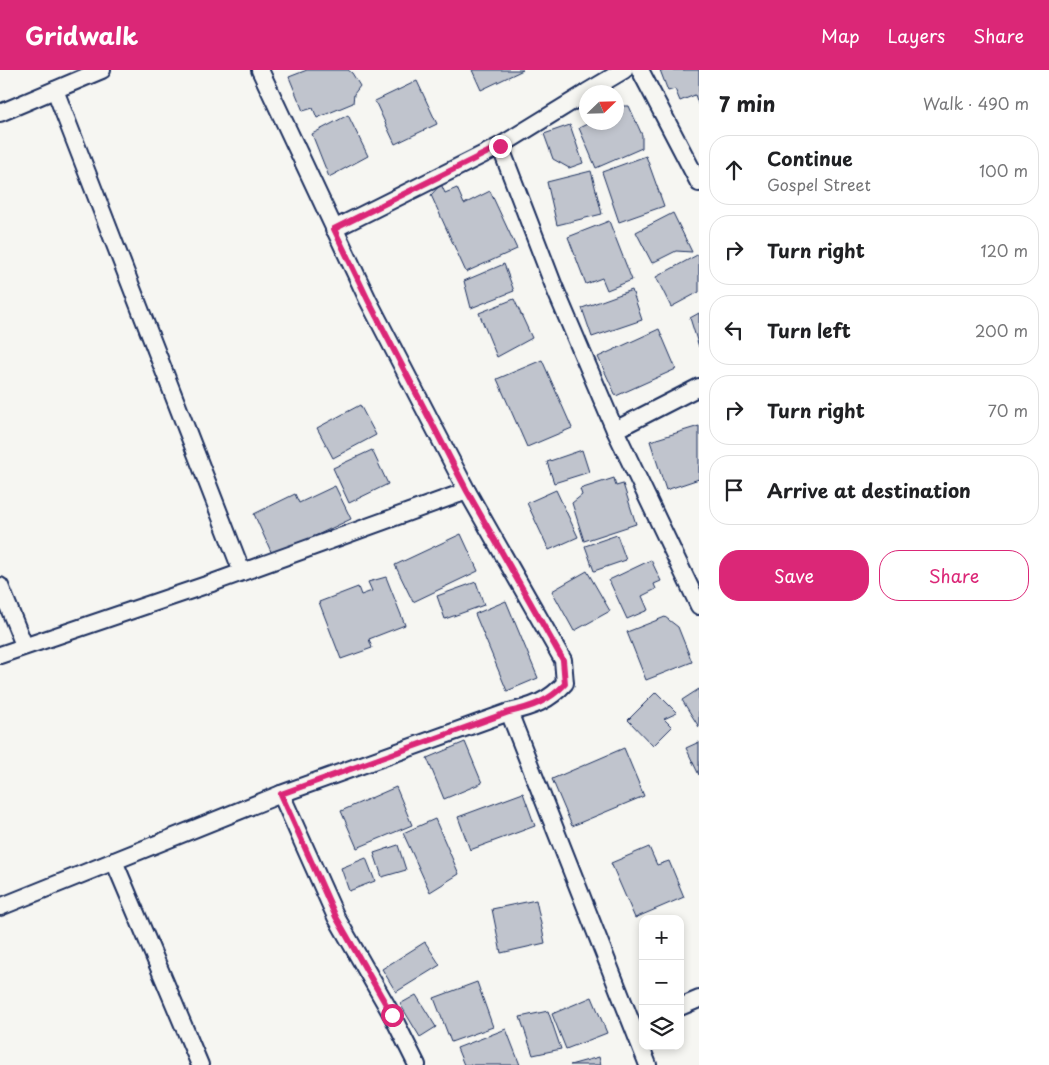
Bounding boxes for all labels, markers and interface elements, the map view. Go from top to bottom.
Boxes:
text: Gridwalk [25,17,138,53]
text: Map [821,22,860,49]
text: Layers [888,22,945,49]
text: Share [973,22,1024,49]
north arrow [579,85,624,130]
text: 7 min [719,87,775,119]
text: Walk · 490 m [923,91,1029,115]
route end [489,135,512,158]
text: Continue [767,144,853,172]
icon: ahead [720,156,748,184]
text: 100 m [979,158,1028,182]
text: Gospel Street [767,172,871,196]
icon: right [720,236,748,264]
text: Turn right [767,236,865,264]
text: 120 m [981,238,1028,262]
icon: left [720,316,748,344]
text: Turn left [767,316,851,344]
text: 200 m [975,318,1028,342]
icon: right [720,396,748,424]
text: Turn right [767,396,865,424]
text: 70 m [988,398,1028,422]
icon: arrive [720,476,748,504]
text: Arrive at destination [767,476,971,504]
button: Save [719,550,869,601]
button: Share [879,550,1029,601]
map controls [639,915,684,1050]
button: + [639,915,684,960]
button: − [639,960,684,1005]
route start [381,1004,404,1027]
button: layers [639,1005,684,1050]

